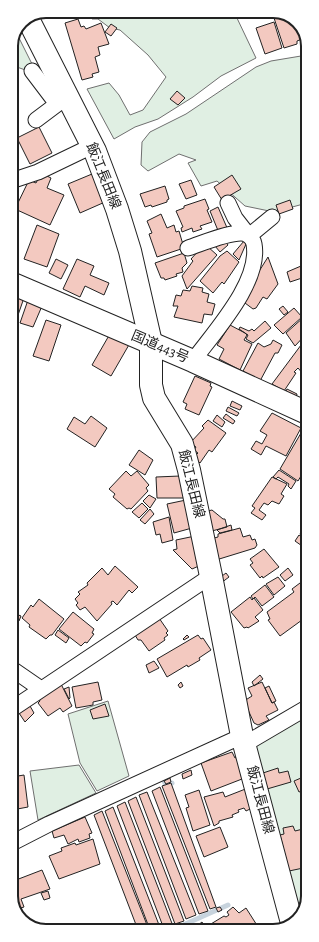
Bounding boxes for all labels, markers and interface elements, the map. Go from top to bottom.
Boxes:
street label: 飯江長田線 [83,141,124,211]
street label: 国道443号 [129,328,191,365]
street label: 飯江長田線 [176,448,207,520]
street label: 飯江長田線 [244,764,277,836]

